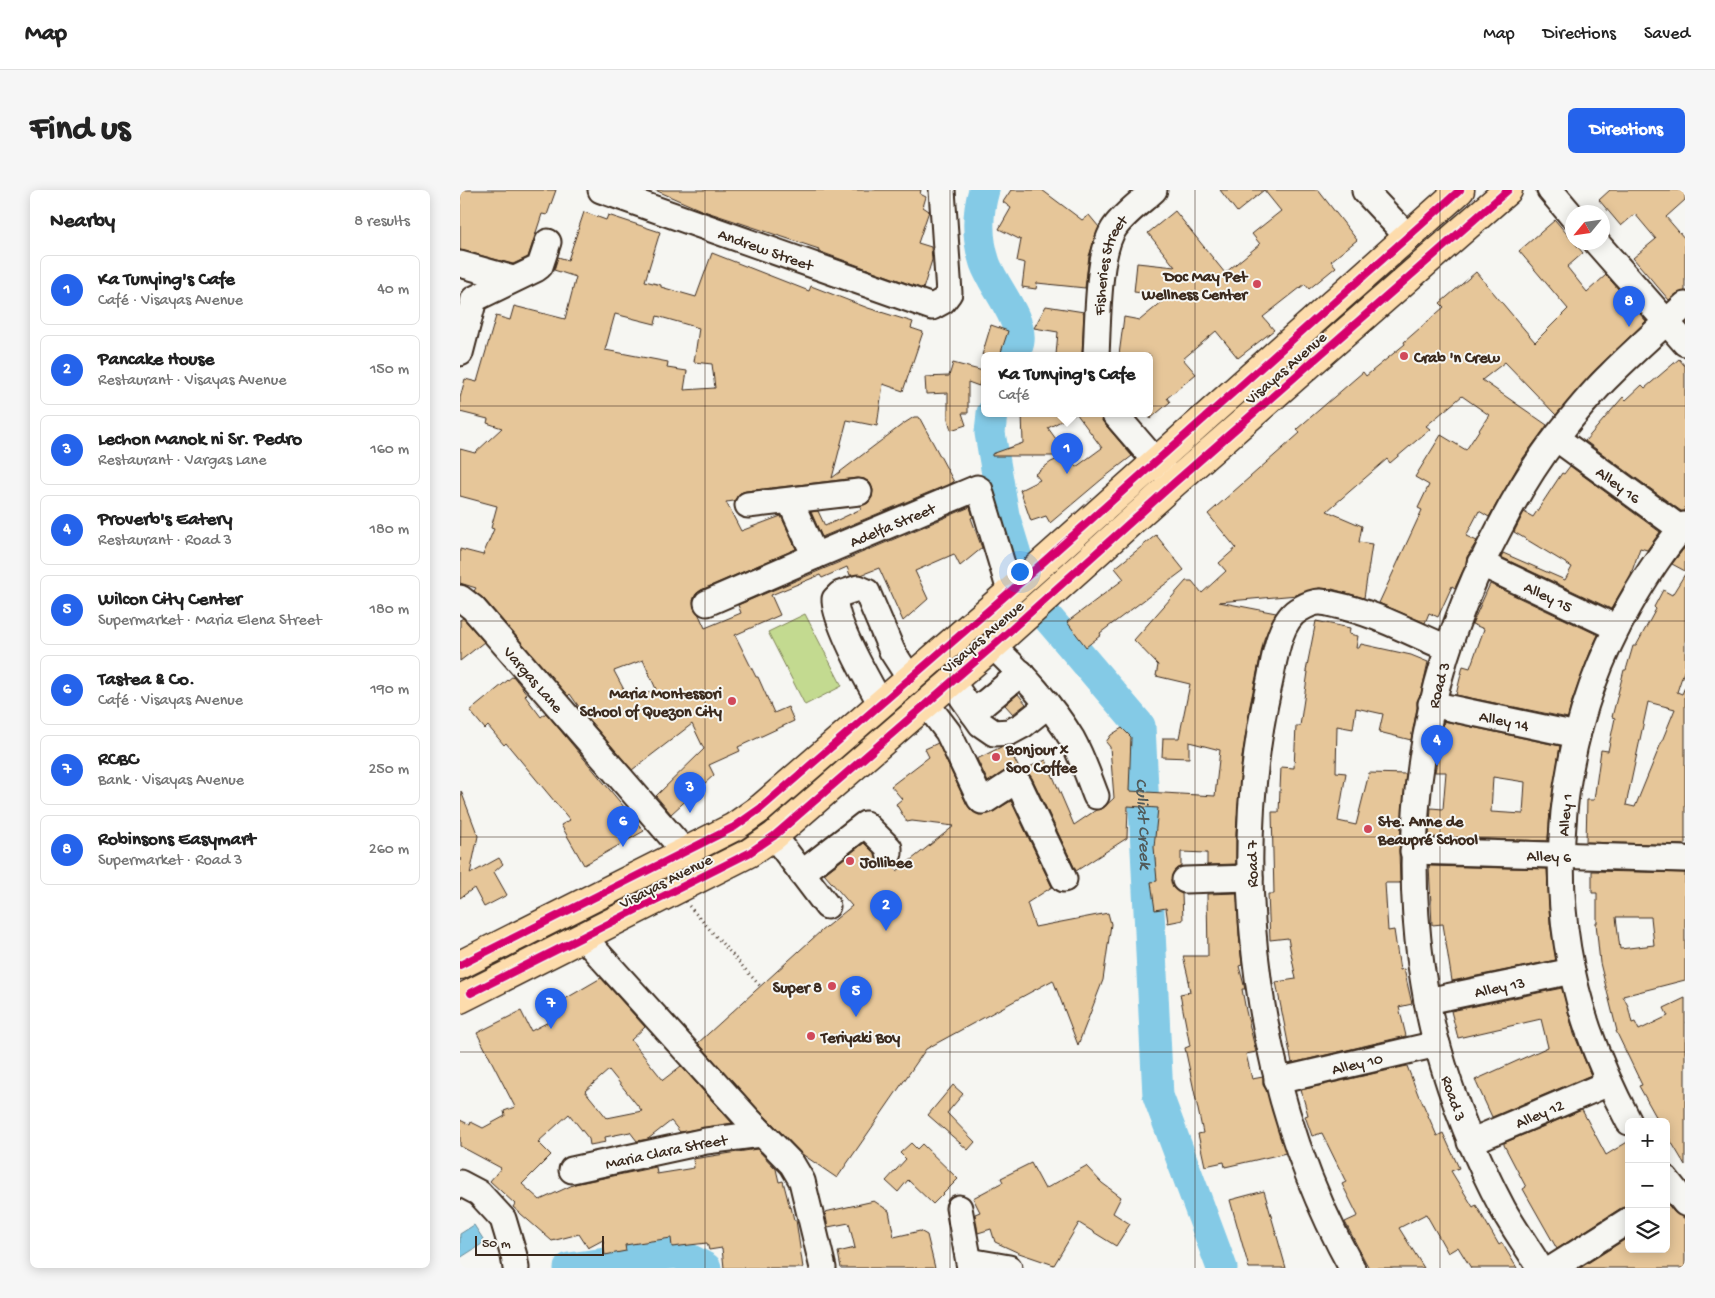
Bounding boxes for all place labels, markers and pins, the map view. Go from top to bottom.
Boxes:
place label: Doc May Pet Wellness Center [1141,269,1249,306]
marker: Doc May Pet Wellness Center [1251,278,1263,290]
pin: 8 [1613,286,1645,327]
marker: Crab 'n Crew [1398,350,1410,362]
place label: Crab 'n Crew [1413,350,1501,369]
pin: 1 [1051,433,1083,474]
place label: Maria Montessori School of Quezon City [580,686,723,723]
marker: Maria Montessori School of Quezon City [726,695,738,707]
pin: 4 [1421,725,1453,766]
place label: Bonjour x Soo Coffee [1005,742,1078,779]
marker: Bonjour x Soo Coffee [990,751,1002,763]
pin: 3 [674,772,706,813]
pin: 6 [607,806,639,847]
place label: Ste. Anne de Beaupré School [1377,814,1478,851]
marker: Ste. Anne de Beaupré School [1362,823,1374,835]
marker: Jollibee [844,855,856,867]
place label: Jollibee [859,855,913,874]
pin: 2 [870,890,902,931]
pin: 5 [840,976,872,1017]
place label: Super 8 [773,980,822,999]
marker: Super 8 [826,980,838,992]
pin: 7 [535,988,567,1029]
marker: Teriyaki Boy [805,1030,817,1042]
place label: Teriyaki Boy [819,1030,900,1049]

